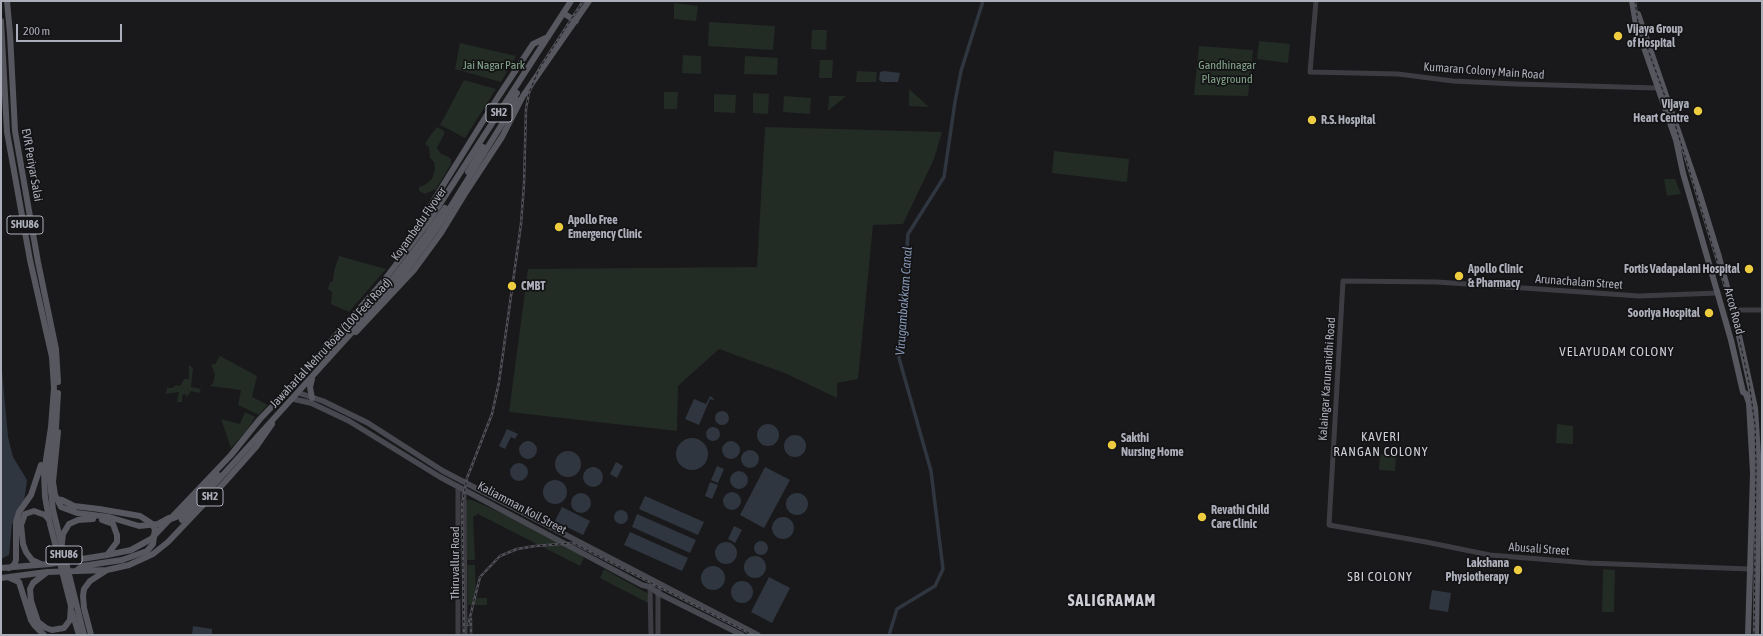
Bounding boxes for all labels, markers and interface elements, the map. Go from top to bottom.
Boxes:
scale bar [18,16,124,42]
place label: Vijaya Group of Hospital [1627,22,1683,50]
text: 200 m [23,24,50,38]
marker: Vijaya Group of Hospital [1612,30,1624,42]
park label: Jai Nagar Park [463,58,525,72]
park label: Gandhinagar Playground [1198,58,1256,86]
street label: Kumaran Colony Main Road [1423,60,1545,82]
place label: Vijaya Heart Centre [1633,97,1689,125]
road number: SH2 [486,104,512,122]
marker: Vijaya Heart Centre [1692,105,1704,117]
place label: R.S. Hospital [1321,113,1375,127]
marker: R.S. Hospital [1306,114,1318,126]
street label: EVR Periyar Salai [18,127,46,203]
street label: Koyambedu Flyover [388,184,450,264]
place label: Apollo Free Emergency Clinic [568,213,642,241]
road number: SHU86 [7,216,43,234]
marker: Apollo Free Emergency Clinic [553,221,565,233]
water label: Virugambakkam Canal [892,246,916,356]
place label: Apollo Clinic & Pharmacy [1468,262,1523,290]
place label: Fortis Vadapalani Hospital [1624,262,1740,276]
marker: Fortis Vadapalani Hospital [1743,263,1755,275]
marker: Apollo Clinic & Pharmacy [1453,270,1465,282]
street label: Arunachalam Street [1535,272,1623,292]
street label: Jawaharlal Nehru Road (100 Feet Road) [267,275,395,411]
place label: CMBT [521,279,545,293]
marker: CMBT [506,280,518,292]
street label: Arcot Road [1721,286,1747,336]
place label: Sooriya Hospital [1628,306,1700,320]
marker: Sooriya Hospital [1703,307,1715,319]
street label: Kalaingar Karunanidhi Road [1316,317,1338,441]
district label: VELAYUDAM COLONY [1559,344,1675,360]
district label: KAVERI RANGAN COLONY [1333,429,1429,460]
place label: Sakthi Nursing Home [1121,431,1184,459]
marker: Sakthi Nursing Home [1106,439,1118,451]
street label: Kaliamman Koil Street [475,479,569,537]
road number: SH2 [197,488,223,506]
place label: Revathi Child Care Clinic [1211,503,1269,531]
marker: Revathi Child Care Clinic [1196,511,1208,523]
street label: Thiruvallur Road [448,526,462,600]
street label: Abusali Street [1508,540,1570,558]
road number: SHU86 [46,546,82,564]
place label: Lakshana Physiotherapy [1446,556,1509,584]
marker: Lakshana Physiotherapy [1512,564,1524,576]
district label: SBI COLONY [1347,569,1413,585]
district label: SALIGRAMAM [1068,591,1156,611]

